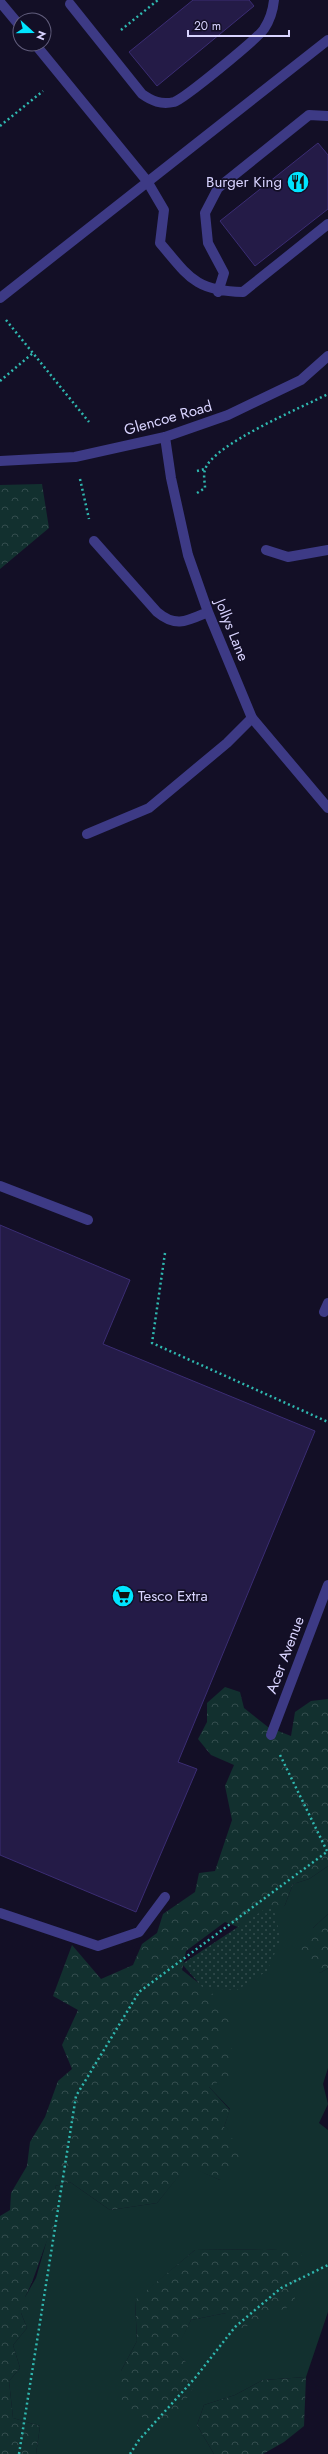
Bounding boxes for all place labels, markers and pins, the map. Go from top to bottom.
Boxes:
restaurant icon: Burger King [285,169,311,195]
place label: Burger King [206,171,282,193]
supermarket icon: Tesco Extra [110,1583,136,1609]
place label: Tesco Extra [138,1585,208,1607]

